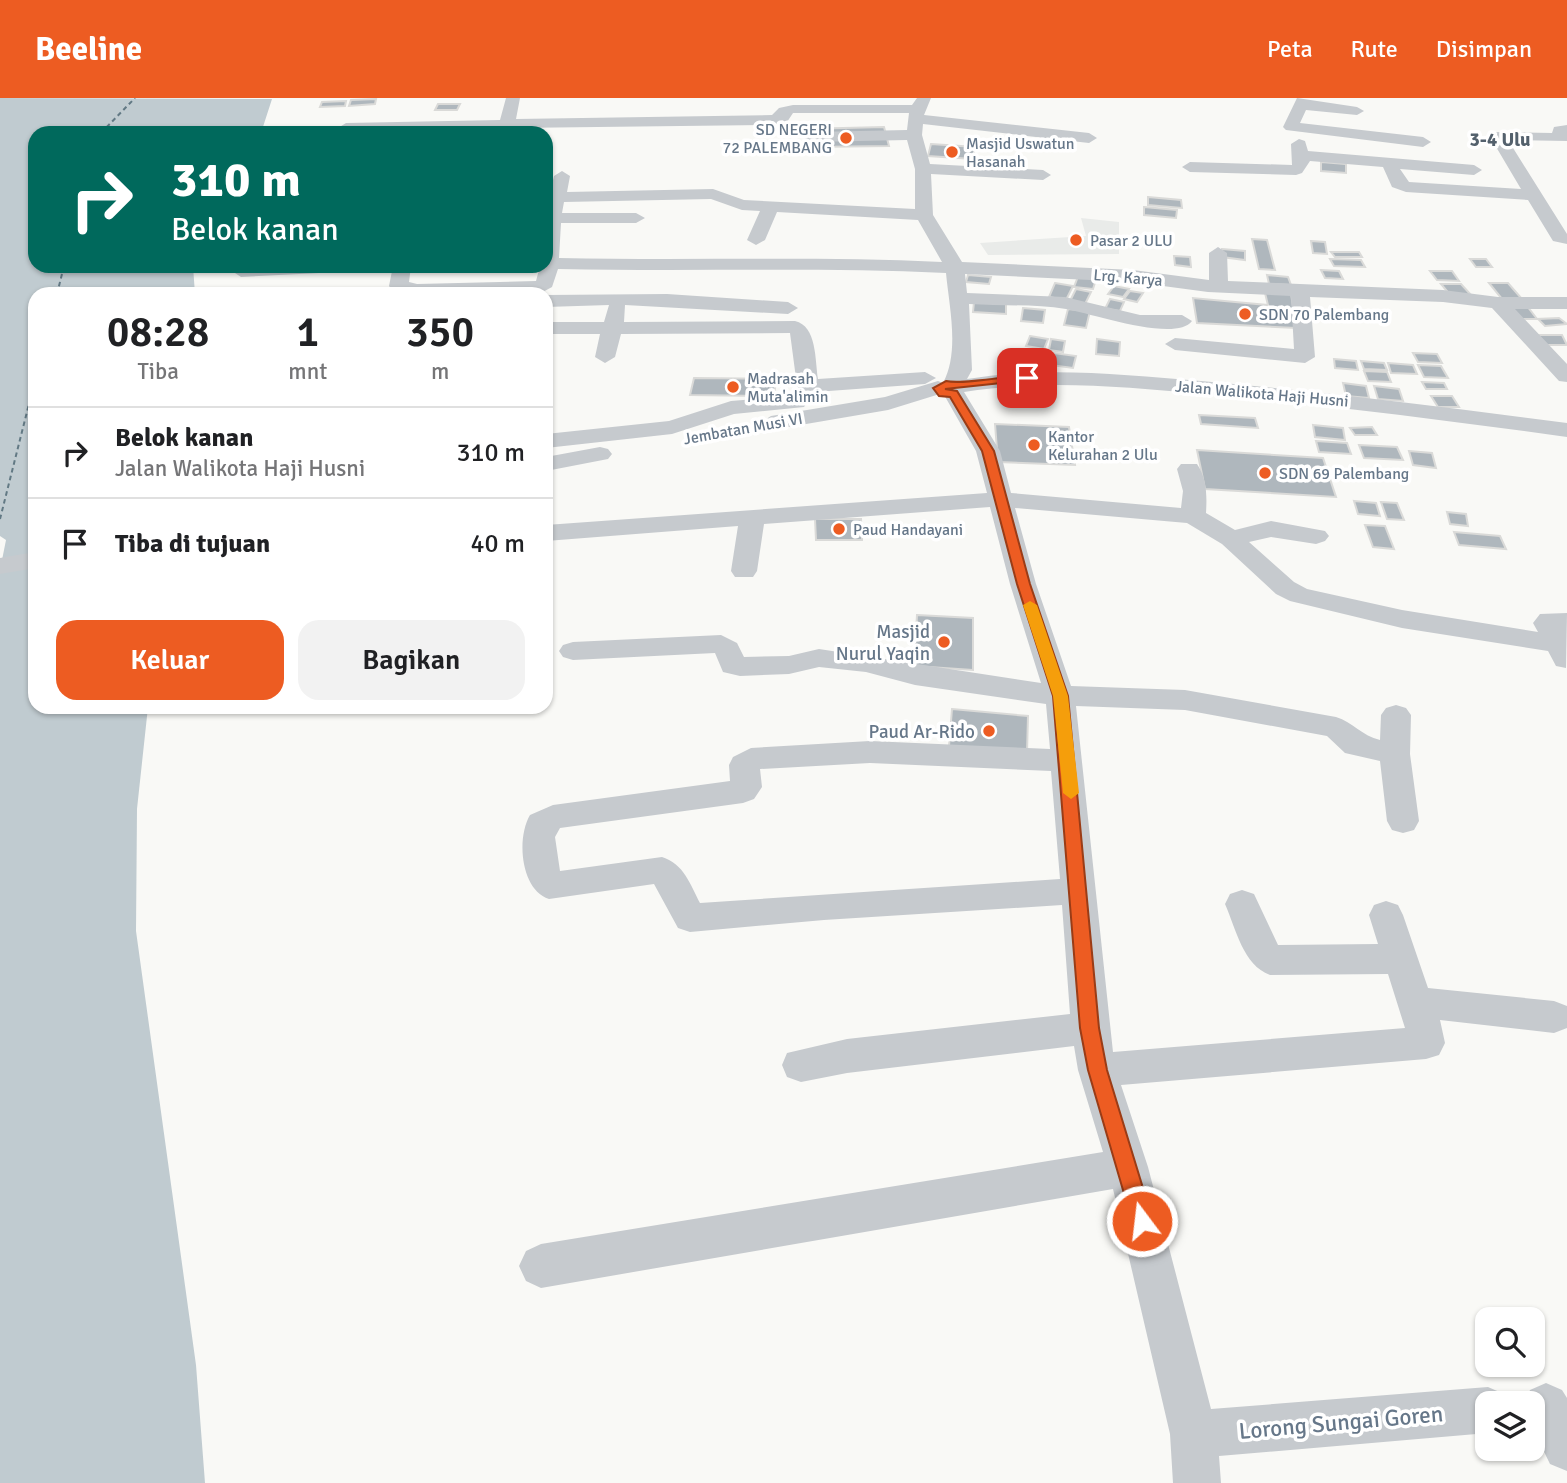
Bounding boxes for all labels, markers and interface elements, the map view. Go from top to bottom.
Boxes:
text: Beeline [35,29,142,70]
text: Peta [1267,34,1313,64]
text: Rute [1351,34,1398,64]
text: Disimpan [1436,34,1532,64]
place label: SD NEGERI 72 PALEMBANG [723,120,832,158]
district label: 3-4 Ulu [1470,128,1530,152]
marker: SD NEGERI 72 PALEMBANG [838,130,854,146]
place label: Masjid Uswatun Hasanah [966,134,1075,172]
marker: Masjid Uswatun Hasanah [944,144,960,160]
text: 310 m [171,150,301,210]
icon: right [56,154,147,245]
text: Belok kanan [171,210,339,249]
place label: Pasar 2 ULU [1090,231,1173,251]
marker: Pasar 2 ULU [1068,232,1084,248]
street label: Lrg. Karya [1092,265,1163,291]
place label: SDN 70 Palembang [1259,305,1389,325]
marker: SDN 70 Palembang [1237,306,1253,322]
text: 08:28 [107,307,209,358]
text: 1 [296,307,319,358]
text: 350 [406,307,474,358]
pin [997,348,1057,408]
text: Tiba [137,357,179,386]
text: mnt [288,357,327,386]
text: m [431,357,449,386]
icon: arrive [1008,359,1046,397]
place label: Madrasah Muta'alimin [747,369,829,407]
street label: Jalan Walikota Haji Husni [1174,376,1349,412]
marker: Madrasah Muta'alimin [725,379,741,395]
street label: Jembatan Musi VI [682,409,804,449]
text: Belok kanan [115,422,253,454]
place label: Kantor Kelurahan 2 Ulu [1048,427,1158,465]
icon: right [56,434,94,472]
text: 310 m [456,437,525,469]
marker: Kantor Kelurahan 2 Ulu [1026,437,1042,453]
text: Jalan Walikota Haji Husni [115,454,365,483]
place label: SDN 69 Palembang [1279,464,1409,484]
marker: SDN 69 Palembang [1257,465,1273,481]
place label: Paud Handayani [853,520,963,540]
marker: Paud Handayani [831,521,847,537]
icon: arrive [56,525,94,563]
text: Tiba di tujuan [115,528,270,560]
text: 40 m [470,528,525,560]
button: Keluar [56,620,284,700]
button: Bagikan [298,620,525,700]
place label: Masjid Nurul Yaqin [836,620,930,666]
marker: Masjid Nurul Yaqin [936,634,952,650]
place label: Paud Ar-Rido [869,720,975,744]
marker: Paud Ar-Rido [981,723,997,739]
position arrow [1105,1184,1179,1258]
map controls [1475,1307,1545,1461]
button: search [1475,1307,1545,1377]
button: layers [1475,1391,1545,1461]
street label: Lorong Sungai Goren [1238,1399,1444,1446]

